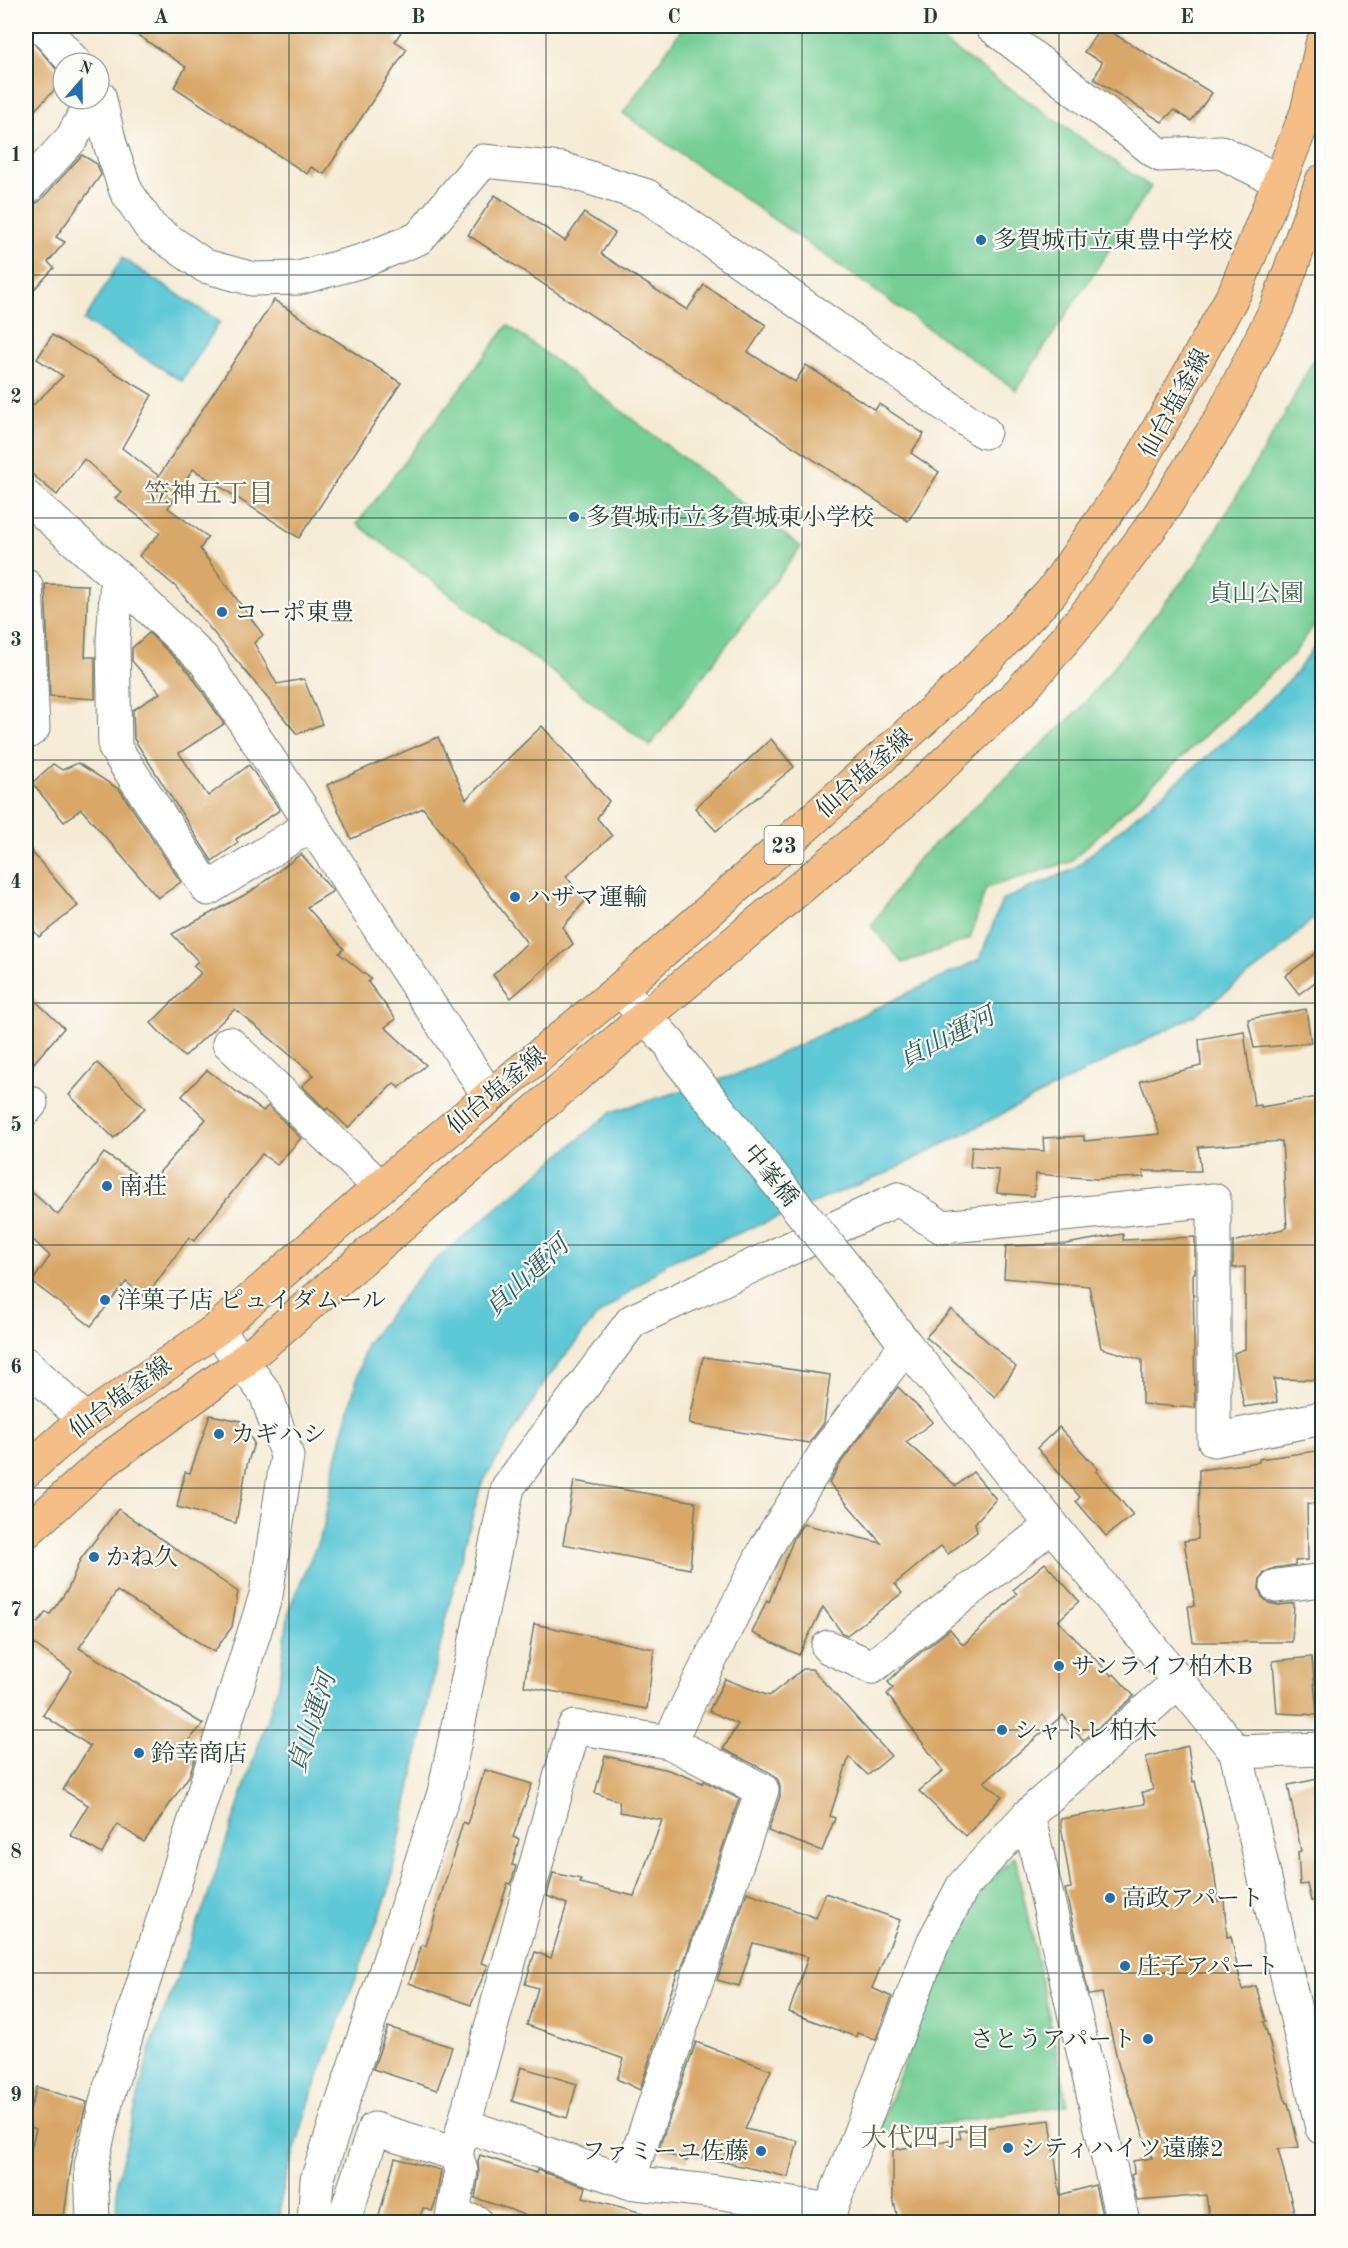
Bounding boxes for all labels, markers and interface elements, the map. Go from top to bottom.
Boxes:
text: A [153,8,169,28]
text: B [411,8,425,28]
text: C [667,8,681,28]
text: D [922,8,938,28]
text: E [1180,8,1194,28]
north arrow [51,51,111,111]
text: N [77,59,95,79]
text: 1 [10,146,22,166]
place label: 多賀城市立東豊中学校 [993,227,1233,254]
marker: 多賀城市立東豊中学校 [974,233,988,247]
street label: 仙台塩釜線 [1134,344,1215,462]
text: 2 [10,388,22,408]
district label: 笠神五丁目 [144,480,274,508]
place label: 多賀城市立多賀城東小学校 [586,504,874,531]
marker: 多賀城市立多賀城東小学校 [567,510,581,524]
park label: 貞山公園 [1208,581,1304,607]
place label: コーポ東豊 [234,599,354,626]
marker: コーポ東豊 [215,605,229,619]
text: 3 [10,631,22,651]
street label: 仙台塩釜線 [811,723,918,824]
road number: 23 [764,826,804,864]
text: 4 [10,873,22,893]
place label: ハザマ運輸 [527,884,647,911]
marker: ハザマ運輸 [508,890,522,904]
water label: 貞山運河 [894,1000,1003,1074]
street label: 仙台塩釜線 [442,1041,551,1139]
text: 5 [10,1115,22,1136]
street label: 中峯橋 [737,1139,804,1212]
place label: 南荘 [119,1173,167,1200]
marker: 南荘 [100,1179,114,1193]
water label: 貞山運河 [479,1228,577,1322]
place label: 洋菓子店 ピュイダムール [117,1287,386,1314]
marker: 洋菓子店 ピュイダムール [98,1293,112,1307]
street label: 仙台塩釜線 [64,1351,177,1444]
text: 6 [10,1358,22,1378]
place label: カギハシ [231,1423,327,1448]
marker: カギハシ [212,1427,226,1441]
place label: かね久 [106,1544,178,1571]
marker: かね久 [87,1550,101,1564]
text: 7 [10,1601,22,1621]
place label: サンライフ柏木B [1071,1653,1253,1680]
marker: サンライフ柏木B [1052,1659,1066,1673]
water label: 貞山運河 [283,1665,343,1776]
place label: シャトレ柏木 [1014,1717,1158,1744]
marker: シャトレ柏木 [995,1723,1009,1737]
place label: 鈴幸商店 [151,1740,247,1767]
marker: 鈴幸商店 [132,1746,146,1760]
text: 8 [10,1843,22,1863]
place label: 高政アパート [1122,1885,1264,1912]
marker: 高政アパート [1103,1891,1117,1905]
place label: 庄子アパート [1137,1953,1279,1980]
marker: 庄子アパート [1118,1959,1132,1973]
place label: さとうアパート [970,2027,1136,2053]
marker: さとうアパート [1141,2032,1155,2046]
text: 9 [10,2086,22,2106]
district label: 大代四丁目 [861,2124,991,2152]
place label: シティハイツ遠藤2 [1020,2135,1224,2162]
place label: ファミーユ佐藤 [581,2138,749,2165]
marker: シティハイツ遠藤2 [1001,2141,1015,2155]
marker: ファミーユ佐藤 [754,2144,768,2158]

